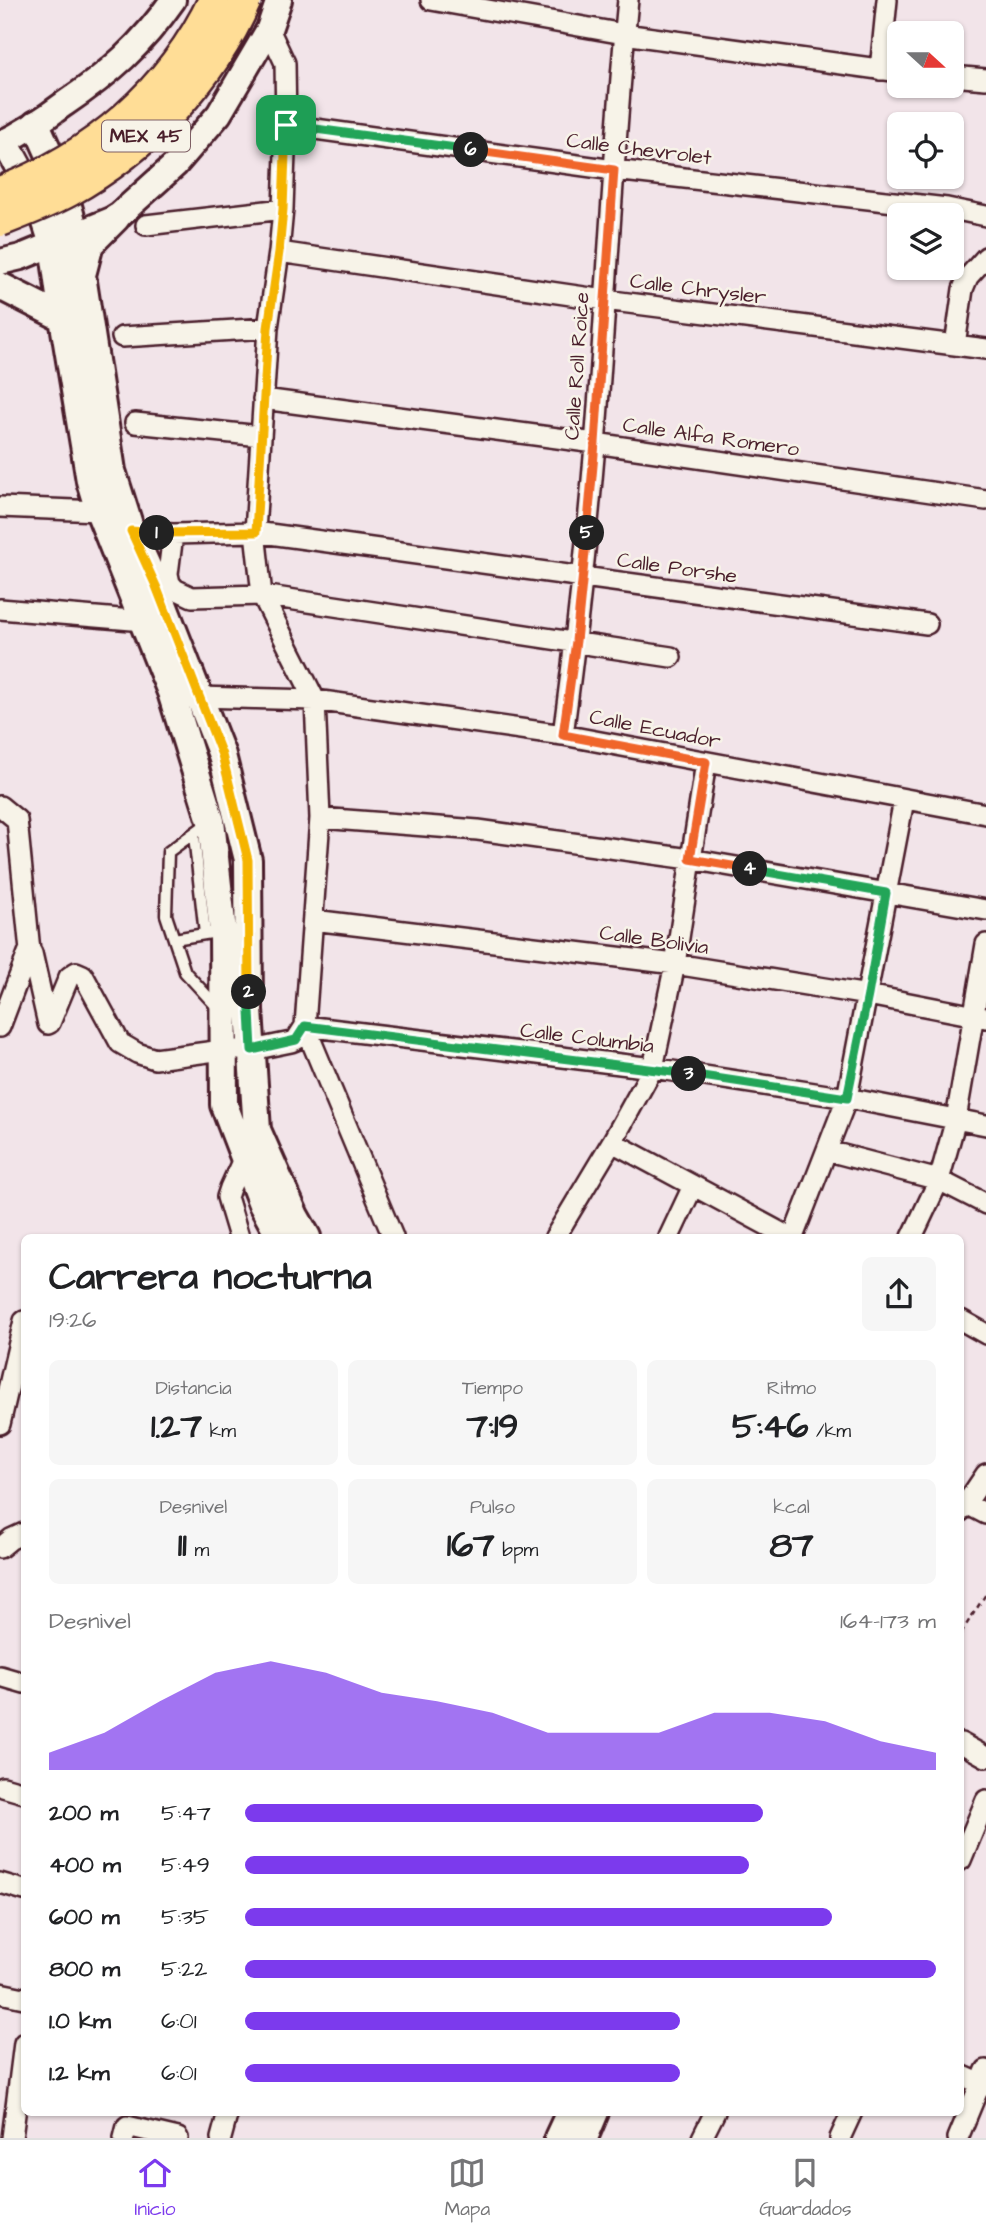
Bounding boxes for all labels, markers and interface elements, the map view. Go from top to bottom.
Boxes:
north arrow [887,21,964,98]
map controls [887,21,964,280]
pin [256,95,316,155]
icon: arrive [267,106,305,144]
button: locate [887,112,964,189]
road number: MEX 45 [102,120,190,152]
street label: Calle Chevrolet [565,126,714,172]
pin: 6 [454,132,489,168]
text: 6 [465,136,476,163]
button: layers [887,203,964,280]
street label: Calle Chrysler [628,266,768,314]
street label: Calle Roll Roice [557,291,597,441]
street label: Calle Alfa Romero [621,410,801,464]
pin: 1 [140,516,174,550]
pin: 5 [570,516,604,550]
text: 1 [155,519,158,546]
text: 5 [580,519,593,546]
street label: Calle Porshe [615,545,739,591]
street label: Calle Ecuador [587,702,724,756]
pin: 4 [732,852,768,886]
text: 4 [743,855,756,882]
street label: Calle Bolivia [598,918,711,962]
pin: 2 [232,974,266,1010]
text: 2 [243,978,254,1005]
street label: Calle Columbia [518,1015,656,1061]
pin: 3 [672,1056,706,1092]
text: 3 [684,1060,693,1087]
text: Carrera nocturna [49,1252,372,1304]
button: share [862,1257,936,1331]
text: 19:26 [49,1304,96,1336]
text: Distancia [155,1375,232,1402]
text: Tiempo [462,1375,523,1402]
text: Ritmo [767,1375,816,1402]
text: 1.27 [151,1402,202,1451]
text: 7:19 [467,1402,518,1451]
text: 5:46 [732,1402,808,1451]
text: km [202,1418,236,1445]
text: /km [808,1418,851,1445]
text: Desnivel [160,1494,227,1521]
text: Pulso [470,1494,515,1521]
text: kcal [773,1494,810,1521]
text: 11 [178,1521,187,1570]
text: 167 [447,1521,495,1570]
text: 87 [769,1521,814,1570]
text: m [187,1537,209,1564]
text: bpm [495,1537,538,1564]
text: Desnivel [49,1605,131,1637]
text: 164–173 m [840,1605,936,1637]
text: 200 m [49,1797,118,1829]
text: 5:47 [161,1797,211,1829]
text: 400 m [49,1849,121,1881]
text: 5:49 [161,1849,210,1881]
text: 600 m [49,1901,120,1933]
text: 5:35 [161,1901,209,1933]
text: 800 m [49,1953,120,1985]
text: 5:22 [161,1953,207,1985]
text: 1.0 km [49,2005,111,2037]
text: 6:01 [161,2005,197,2037]
text: 1.2 km [49,2057,110,2089]
text: 6:01 [161,2057,197,2089]
tab: Inicio [135,2154,175,2223]
tab: Mapa [444,2154,490,2223]
tab: Guardados [759,2154,851,2223]

